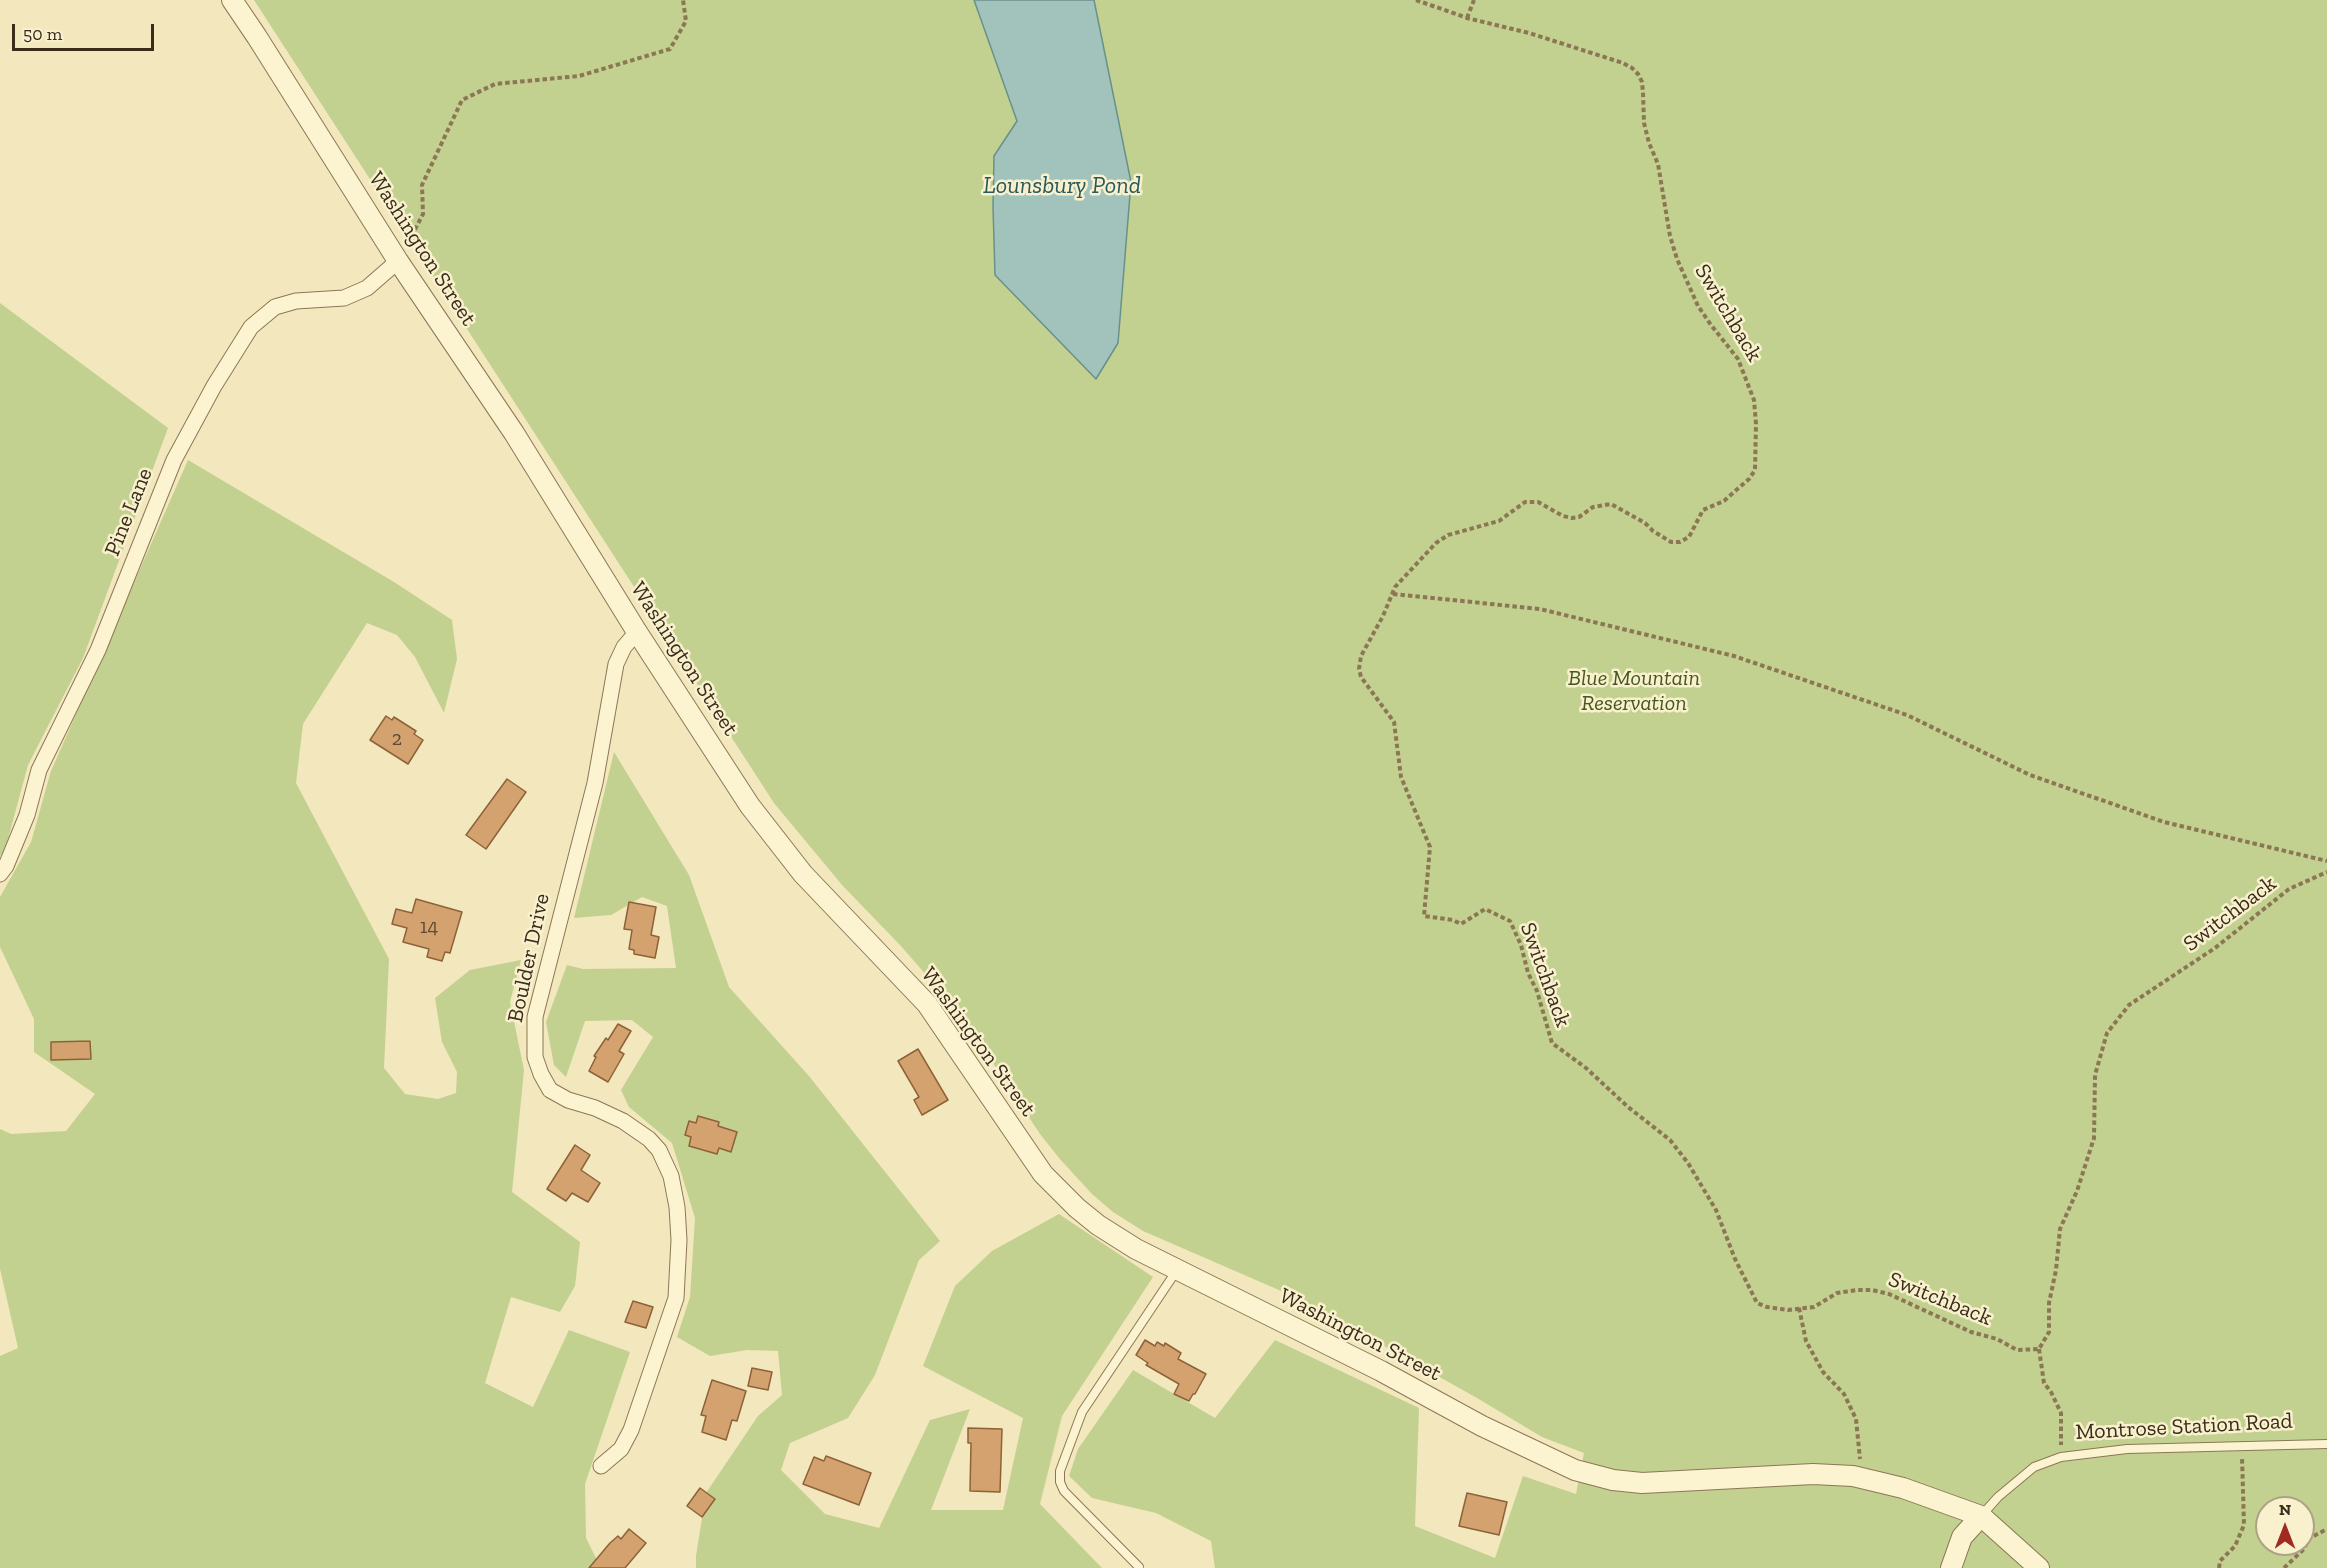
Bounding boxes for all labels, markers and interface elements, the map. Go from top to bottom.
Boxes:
scale bar [15,12,158,50]
text: 50 m [23,23,62,45]
street label: Washington Street [362,167,482,331]
water label: Lounsbury Pond [983,172,1141,200]
street label: Switchback [1689,259,1767,367]
street label: Pine Lane [99,464,159,560]
street label: Washington Street [624,577,744,741]
park label: Blue Mountain Reservation [1568,666,1700,718]
house number: 2 [392,727,402,751]
street label: Switchback [2178,871,2282,957]
street label: Boulder Drive [502,891,556,1025]
house number: 14 [420,915,438,939]
street label: Switchback [1514,919,1576,1031]
street label: Washington Street [915,962,1041,1122]
street label: Switchback [1884,1266,1996,1332]
street label: Washington Street [1275,1283,1445,1387]
street label: Montrose Station Road [2075,1408,2293,1446]
north arrow [2255,1496,2315,1556]
text: N [2279,1500,2291,1519]

